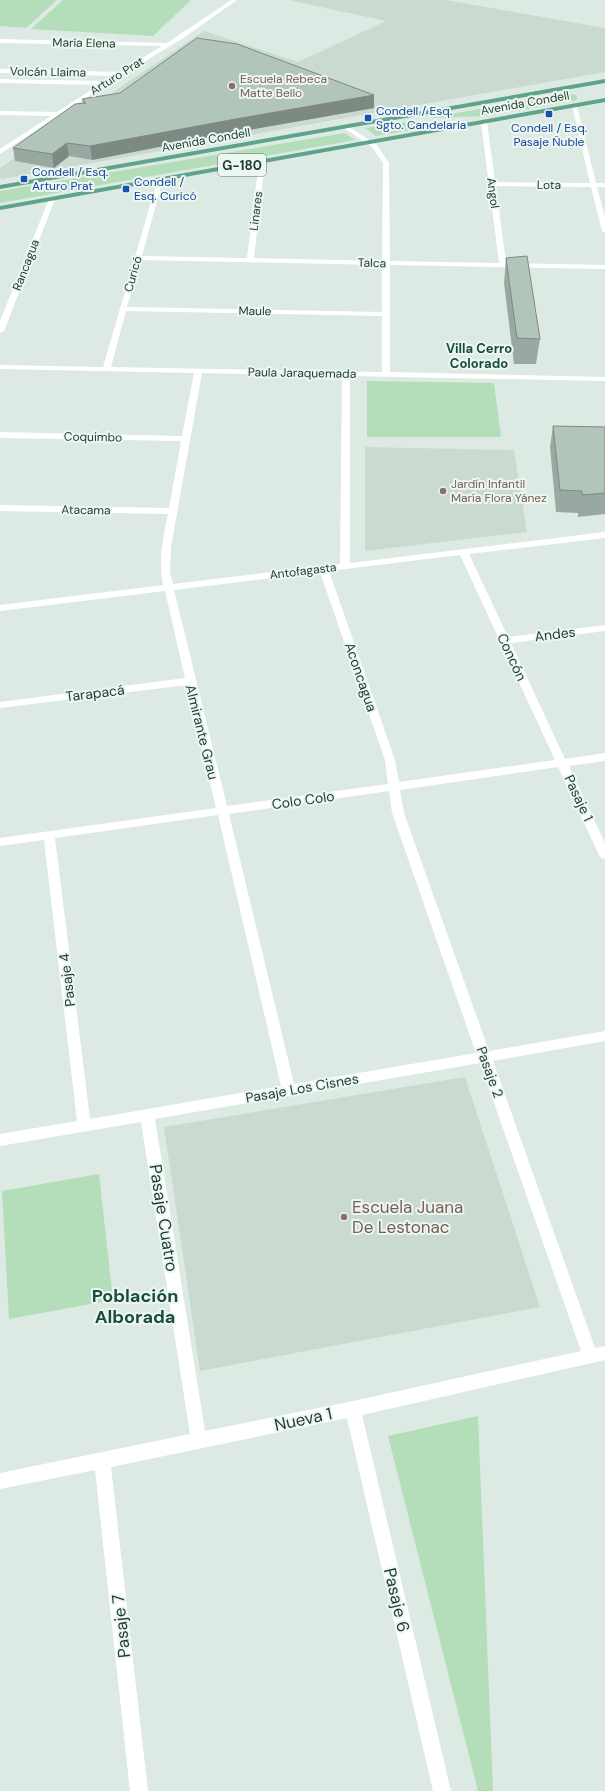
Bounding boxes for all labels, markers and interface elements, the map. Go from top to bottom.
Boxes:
street label: María Elena [52,34,116,52]
street label: Arturo Prat [87,53,147,99]
street label: Volcán Llaima [10,63,86,81]
place label: Escuela Rebeca Matte Bello [240,71,327,101]
marker: Escuela Rebeca Matte Bello [227,81,237,91]
street label: Avenida Condell [480,87,570,119]
place label: Condell / Esq. Sgto. Candelaria [376,103,466,133]
marker: Condell / Esq. Pasaje Ñuble [544,109,554,119]
marker: Condell / Esq. Sgto. Candelaria [363,113,373,123]
place label: Condell / Esq. Pasaje Ñuble [511,120,587,150]
street label: Avenida Condell [161,124,251,156]
road number: G-180 [218,154,266,176]
place label: Condell / Esq. Arturo Prat [32,164,108,194]
marker: Condell / Esq. Arturo Prat [19,174,29,184]
place label: Condell / Esq. Curicó [134,174,197,204]
street label: Angol [483,176,503,210]
street label: Lota [537,177,561,193]
marker: Condell / Esq. Curicó [121,184,131,194]
street label: Linares [246,190,266,232]
street label: Rancagua [9,237,43,293]
street label: Curicó [120,254,146,294]
street label: Talca [358,255,386,271]
street label: Maule [238,303,272,319]
district label: Villa Cerro Colorado [446,340,512,372]
street label: Paula Jaraquemada [248,364,356,382]
street label: Coquimbo [64,428,122,446]
place label: Jardín Infantil María Flora Yánez [451,476,547,506]
marker: Jardín Infantil María Flora Yánez [438,486,448,496]
street label: Atacama [61,502,111,518]
street label: Antofagasta [269,559,337,583]
street label: Andes [534,623,576,645]
street label: Concón [493,630,531,684]
street label: Aconcagua [341,640,381,714]
street label: Tarapacá [65,680,125,706]
street label: Almirante Grau [181,683,223,781]
street label: Pasaje 1 [560,772,598,824]
street label: Colo Colo [270,787,336,813]
street label: Pasaje 4 [55,952,79,1008]
street label: Pasaje 2 [472,1044,508,1100]
street label: Pasaje Los Cisnes [244,1069,360,1107]
street label: Pasaje Cuatro [145,1163,183,1273]
place label: Escuela Juana De Lestonac [352,1196,463,1238]
marker: Escuela Juana De Lestonac [339,1212,349,1222]
district label: Población Alborada [92,1284,178,1329]
street label: Nueva 1 [272,1402,334,1436]
street label: Pasaje 6 [379,1566,415,1634]
street label: Pasaje 7 [107,1593,135,1659]

